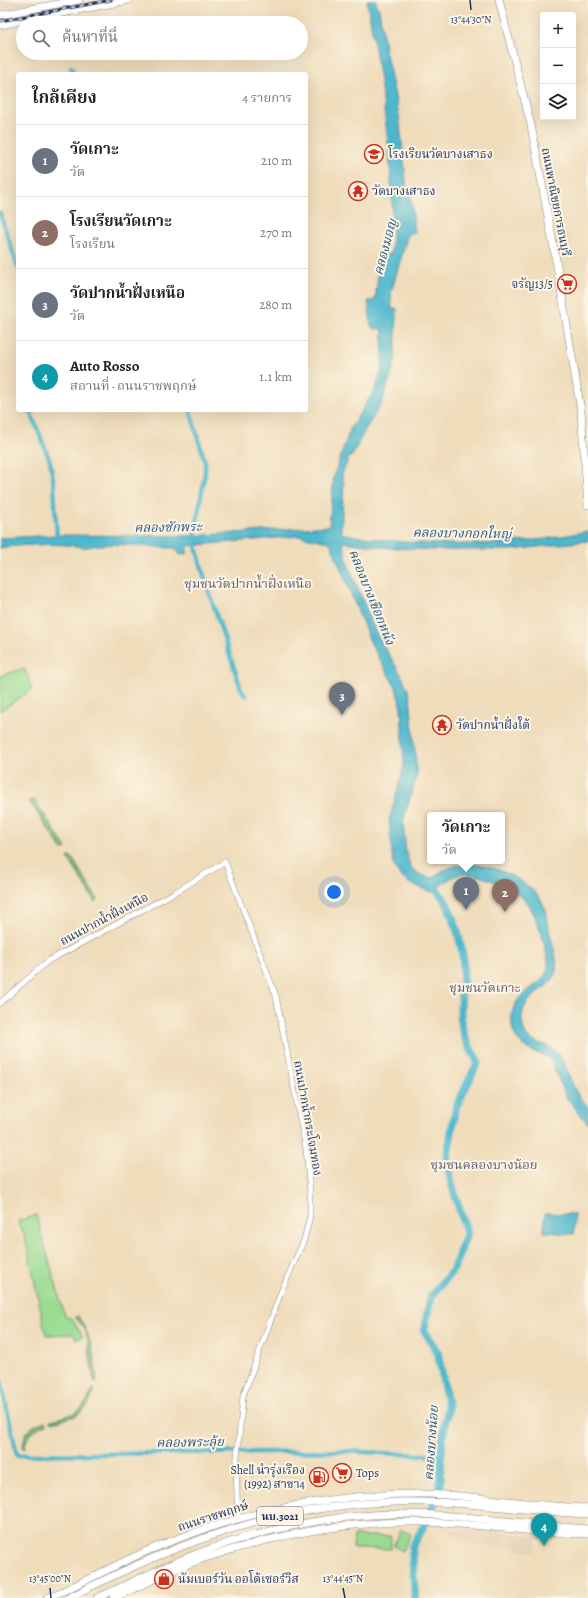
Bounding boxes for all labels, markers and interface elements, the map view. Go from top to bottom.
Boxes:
map controls [540,12,576,120]
button: + [540,12,576,48]
text: 13°44'30"N [450,13,492,26]
search box [16,16,308,60]
icon: search [30,27,52,49]
text: ค้นหาที่นี่ [62,27,118,47]
button: − [540,48,576,84]
button: layers [540,84,576,120]
text: ใกล้เคียง [32,86,97,109]
text: 4 รายการ [242,89,292,106]
text: วัดเกาะ [70,139,119,159]
school or university icon: โรงเรียนวัดบางเสาธง [363,143,385,165]
place label: โรงเรียนวัดบางเสาธง [387,145,493,162]
street label: ถนนพาณิชยการธนบุรี [538,146,574,258]
text: 1 [43,152,47,169]
text: 210 m [261,152,292,169]
text: วัด [70,163,85,180]
temple icon: วัดบางเสาธง [347,180,369,202]
place label: วัดบางเสาธง [372,183,436,199]
text: โรงเรียนวัดเกาะ [70,211,172,231]
water label: คลองมอญ [369,216,401,277]
text: 2 [42,224,48,241]
text: 270 m [260,224,292,241]
text: โรงเรียน [70,235,115,252]
supermarket icon: จรัญ13/5 [556,273,578,295]
place label: จรัญ13/5 [511,276,553,292]
text: วัดปากน้ำฝั่งเหนือ [70,283,185,303]
text: 3 [42,296,48,313]
text: 280 m [259,296,292,313]
text: วัด [70,307,85,324]
text: Auto Rosso [70,356,139,376]
text: 4 [42,368,48,385]
text: 1.1 km [259,368,292,385]
text: สถานที่ · ถนนราชพฤกษ์ [70,377,197,394]
water label: คลองชักพระ [134,518,204,536]
water label: คลองบางกอกใหญ่ [412,523,514,542]
water label: คลองบางเชือกหนัง [345,547,399,648]
district label: ชุมชนวัดปากน้ำฝั่งเหนือ [184,574,312,592]
pin: 3 [329,682,355,715]
temple icon: วัดปากน้ำฝั่งใต้ [431,714,453,736]
place label: วัดปากน้ำฝั่งใต้ [456,716,530,733]
popup [427,812,505,864]
text: วัดเกาะ [442,817,490,837]
text: วัด [442,841,457,858]
pin: 1 [453,877,479,910]
pin: 2 [492,879,518,912]
your location [324,882,344,902]
street label: ถนนปากน้ำฝั่งเหนือ [57,888,151,949]
district label: ชุมชนวัดเกาะ [449,979,521,996]
street label: ถนนปากน้ำกระโจมทอง [290,1059,327,1177]
district label: ชุมชนคลองบางน้อย [430,1156,538,1173]
water label: คลองบางน้อย [420,1404,442,1481]
water label: คลองพระลุ้ย [156,1433,225,1451]
place label: Shell นำรุ่งเรือง (1992) สาขา4 [230,1462,306,1492]
supermarket icon: Tops [331,1462,353,1484]
place label: Tops [356,1465,379,1481]
fuel station icon: Shell นำรุ่งเรือง (1992) สาขา4 [308,1466,330,1488]
street label: ถนนราชพฤกษ์ [176,1497,251,1535]
road number: นบ.3021 [257,1507,303,1525]
pin: 4 [531,1513,557,1546]
shop icon: นัมเบอร์วัน ออโต้เซอร์วิส [153,1568,175,1590]
place label: นัมเบอร์วัน ออโต้เซอร์วิส [178,1570,299,1587]
text: 13°45'00"N [29,1572,71,1585]
text: 13°44'45"N [323,1572,363,1585]

